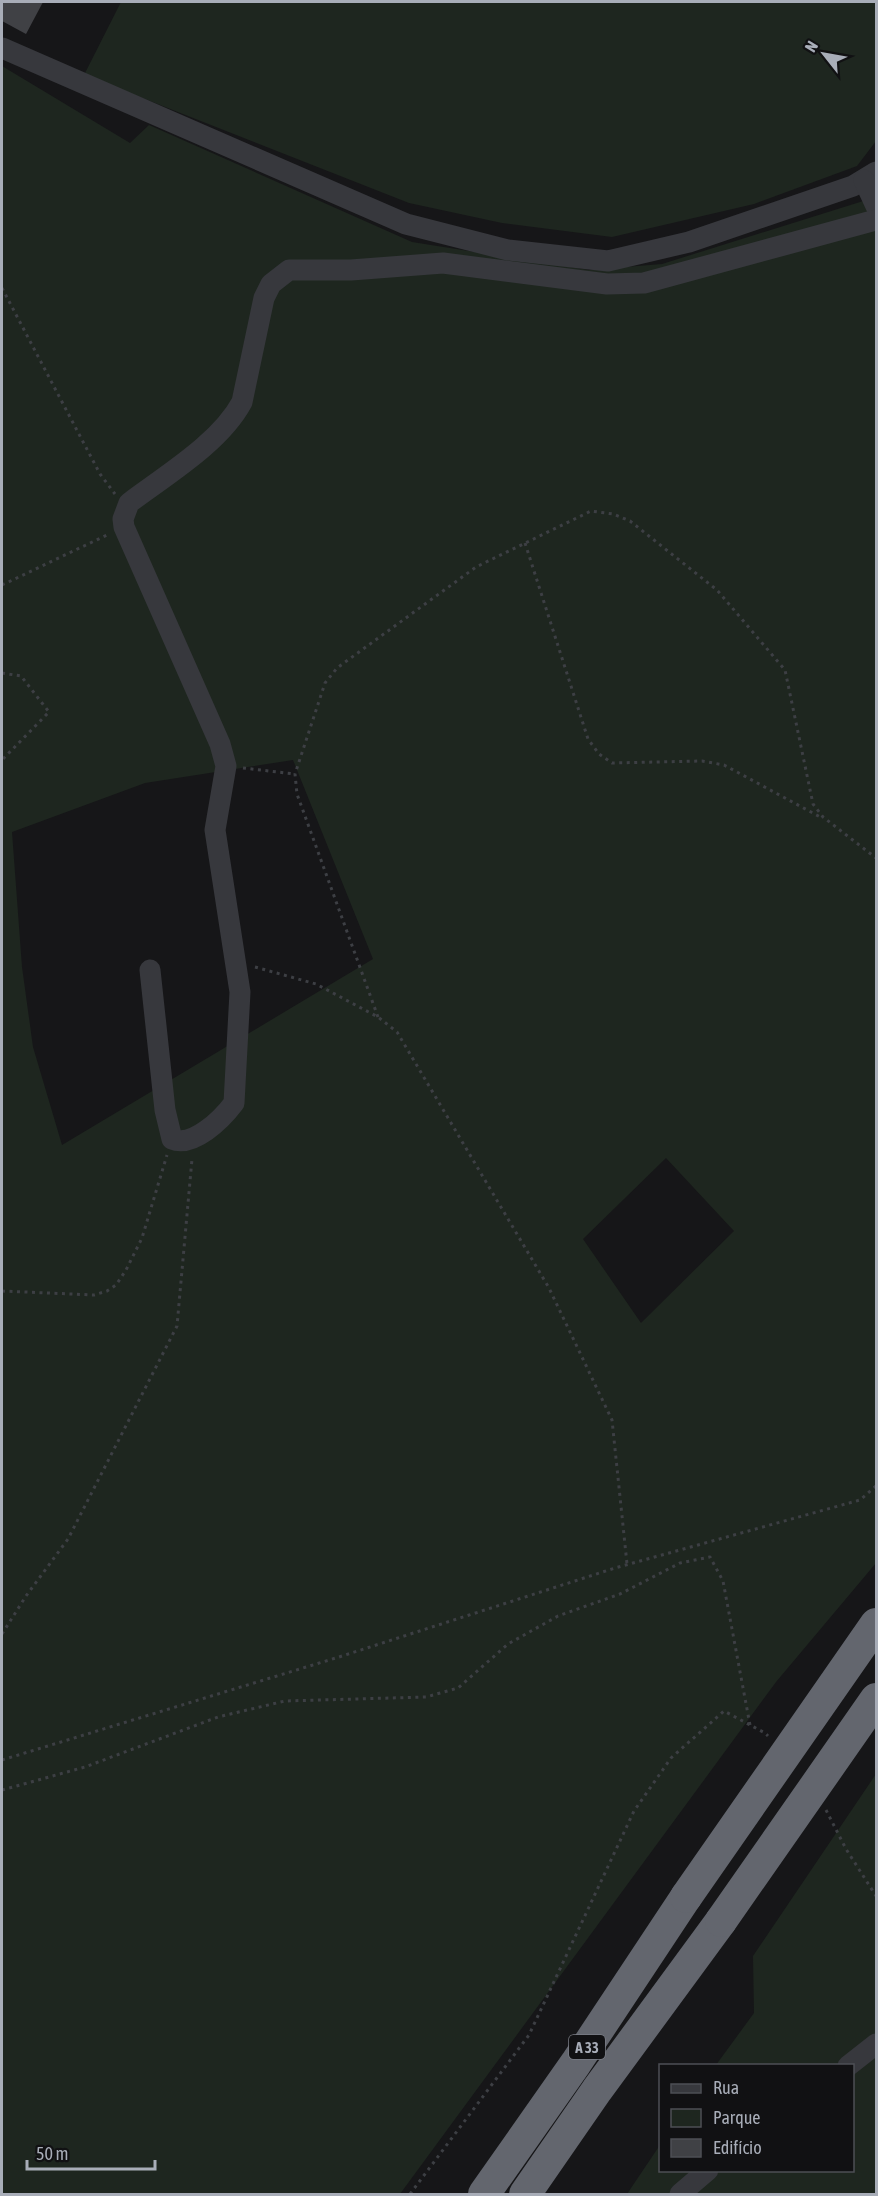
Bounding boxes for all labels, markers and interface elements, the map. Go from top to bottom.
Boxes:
north arrow [794,24,854,84]
text: N [801,38,821,55]
road number: A 33 [569,2035,605,2059]
legend [659,2064,854,2172]
text: Rua [713,2077,739,2098]
text: Parque [713,2107,761,2128]
scale bar [27,2133,154,2171]
text: Edifício [713,2137,762,2158]
text: 50 m [36,2143,68,2164]

